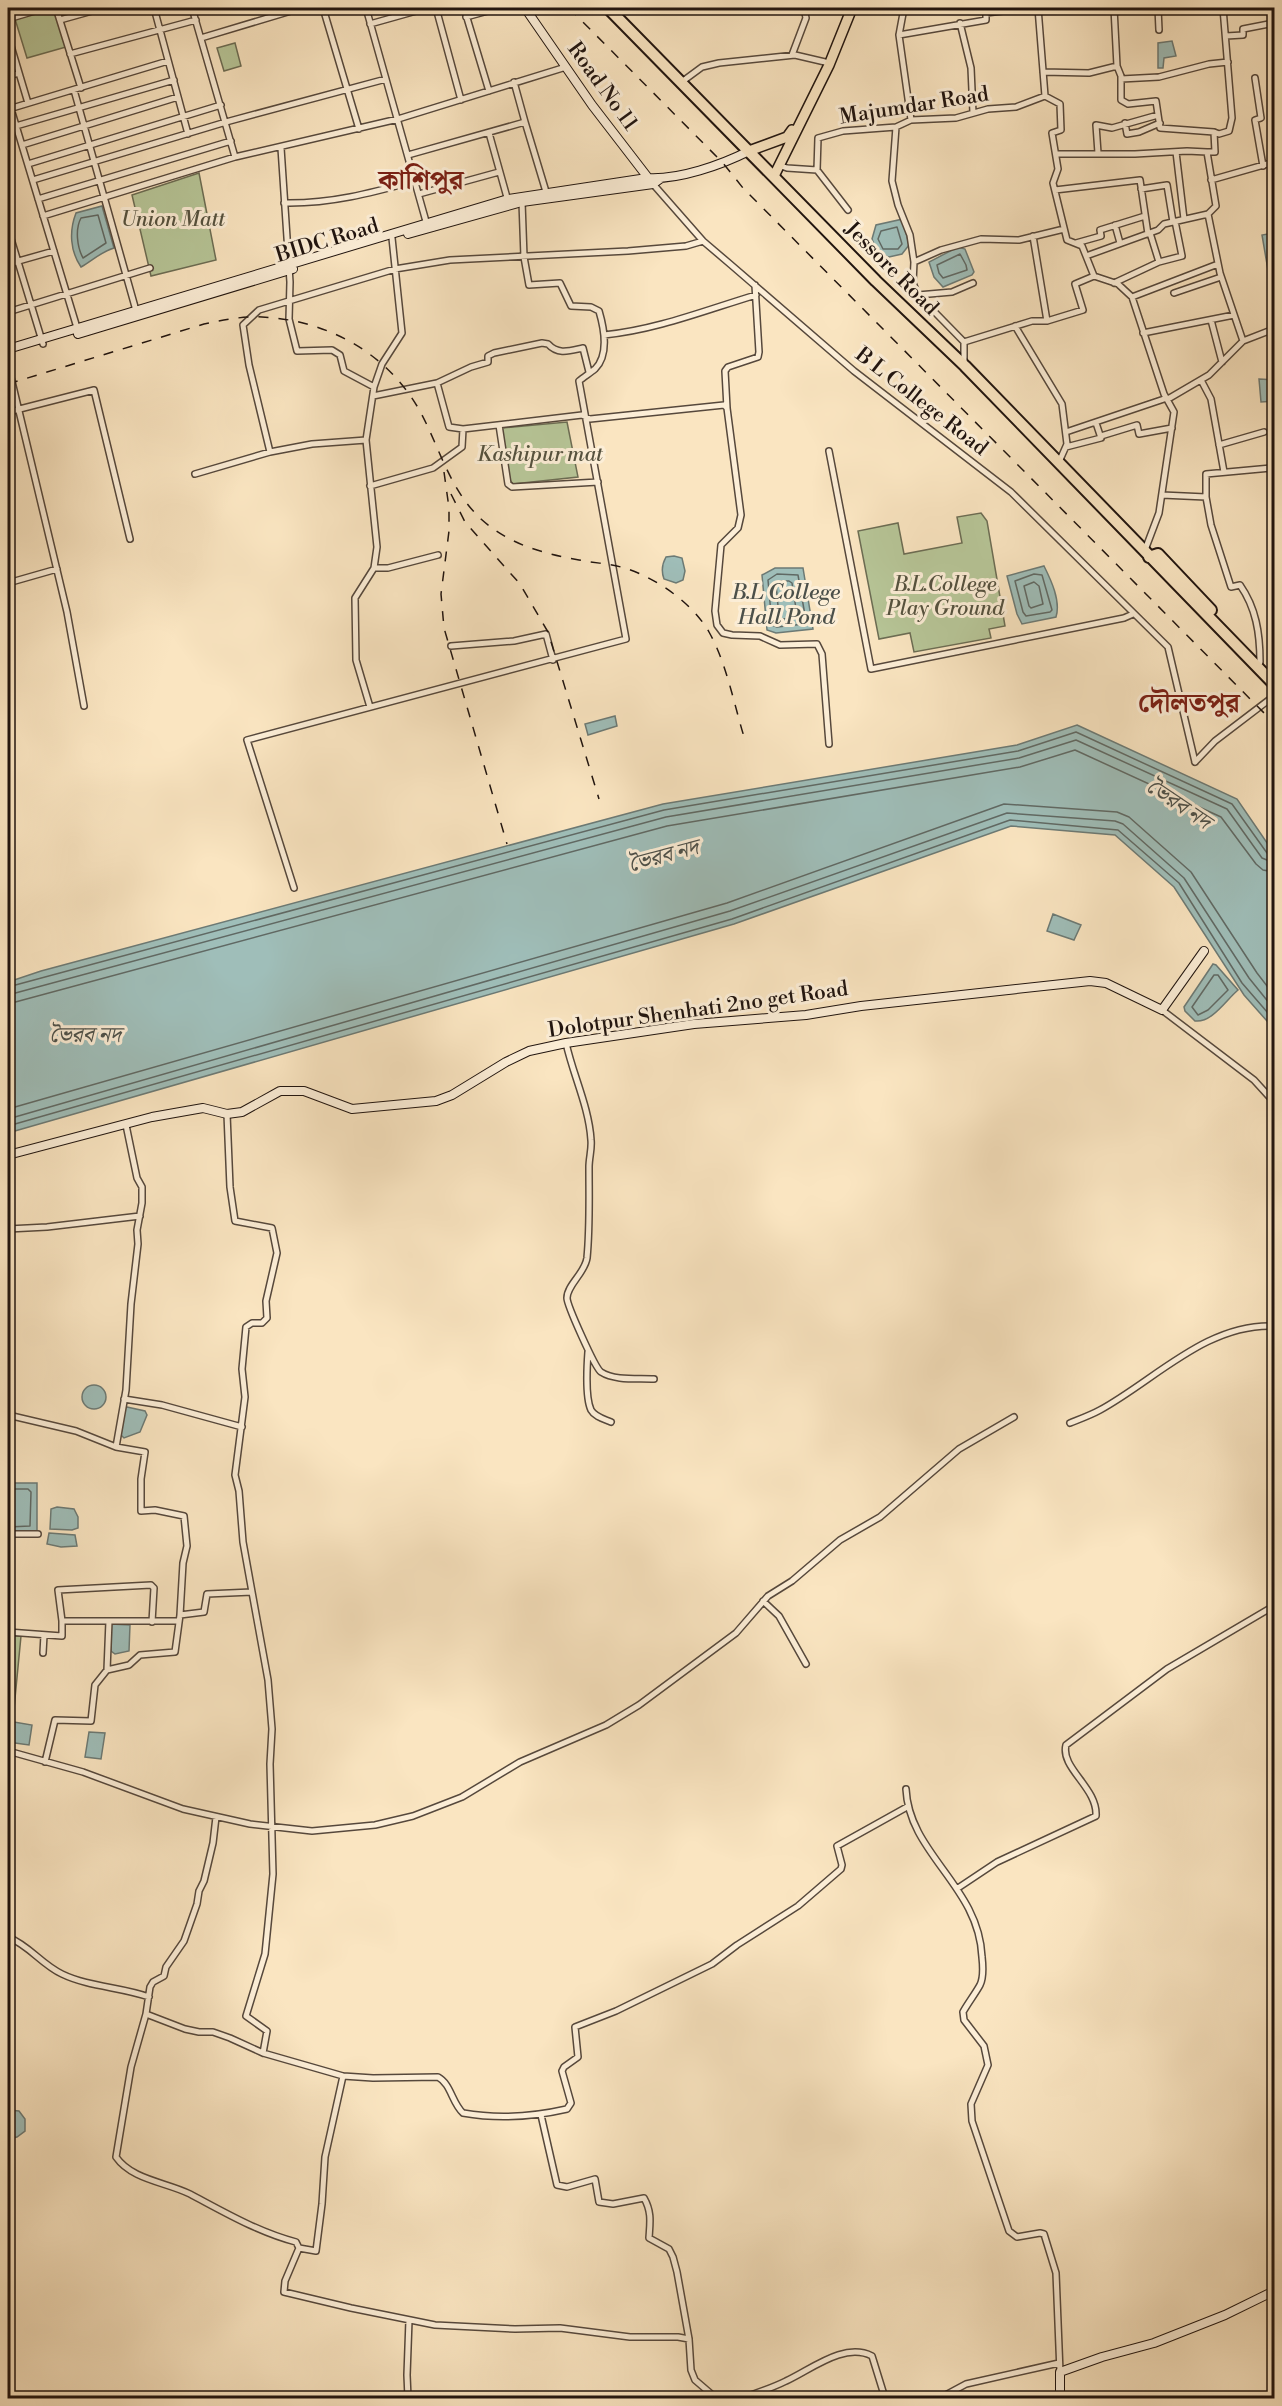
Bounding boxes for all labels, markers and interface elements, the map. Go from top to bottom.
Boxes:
street label: Road No 11 [561,37,643,136]
street label: Majumdar Road [838,81,991,131]
district label: কাশিপুর [377,163,465,198]
park label: Union Matt [121,207,226,233]
street label: BIDC Road [272,213,382,269]
street label: Jessore Road [838,216,944,321]
street label: B L College Road [849,341,993,462]
park label: Kashipur mat [477,442,604,468]
park label: B.L.College Play Ground [885,572,1005,622]
water label: B.L College Hall Pond [731,579,840,631]
district label: দৌলতপুর [1138,686,1241,721]
water label: ভৈরব নদ [1141,772,1220,838]
water label: ভৈরব নদ [625,832,706,879]
street label: Dolotpur Shenhati 2no get Road [546,976,850,1044]
water label: ভৈরব নদ [49,1021,126,1049]

